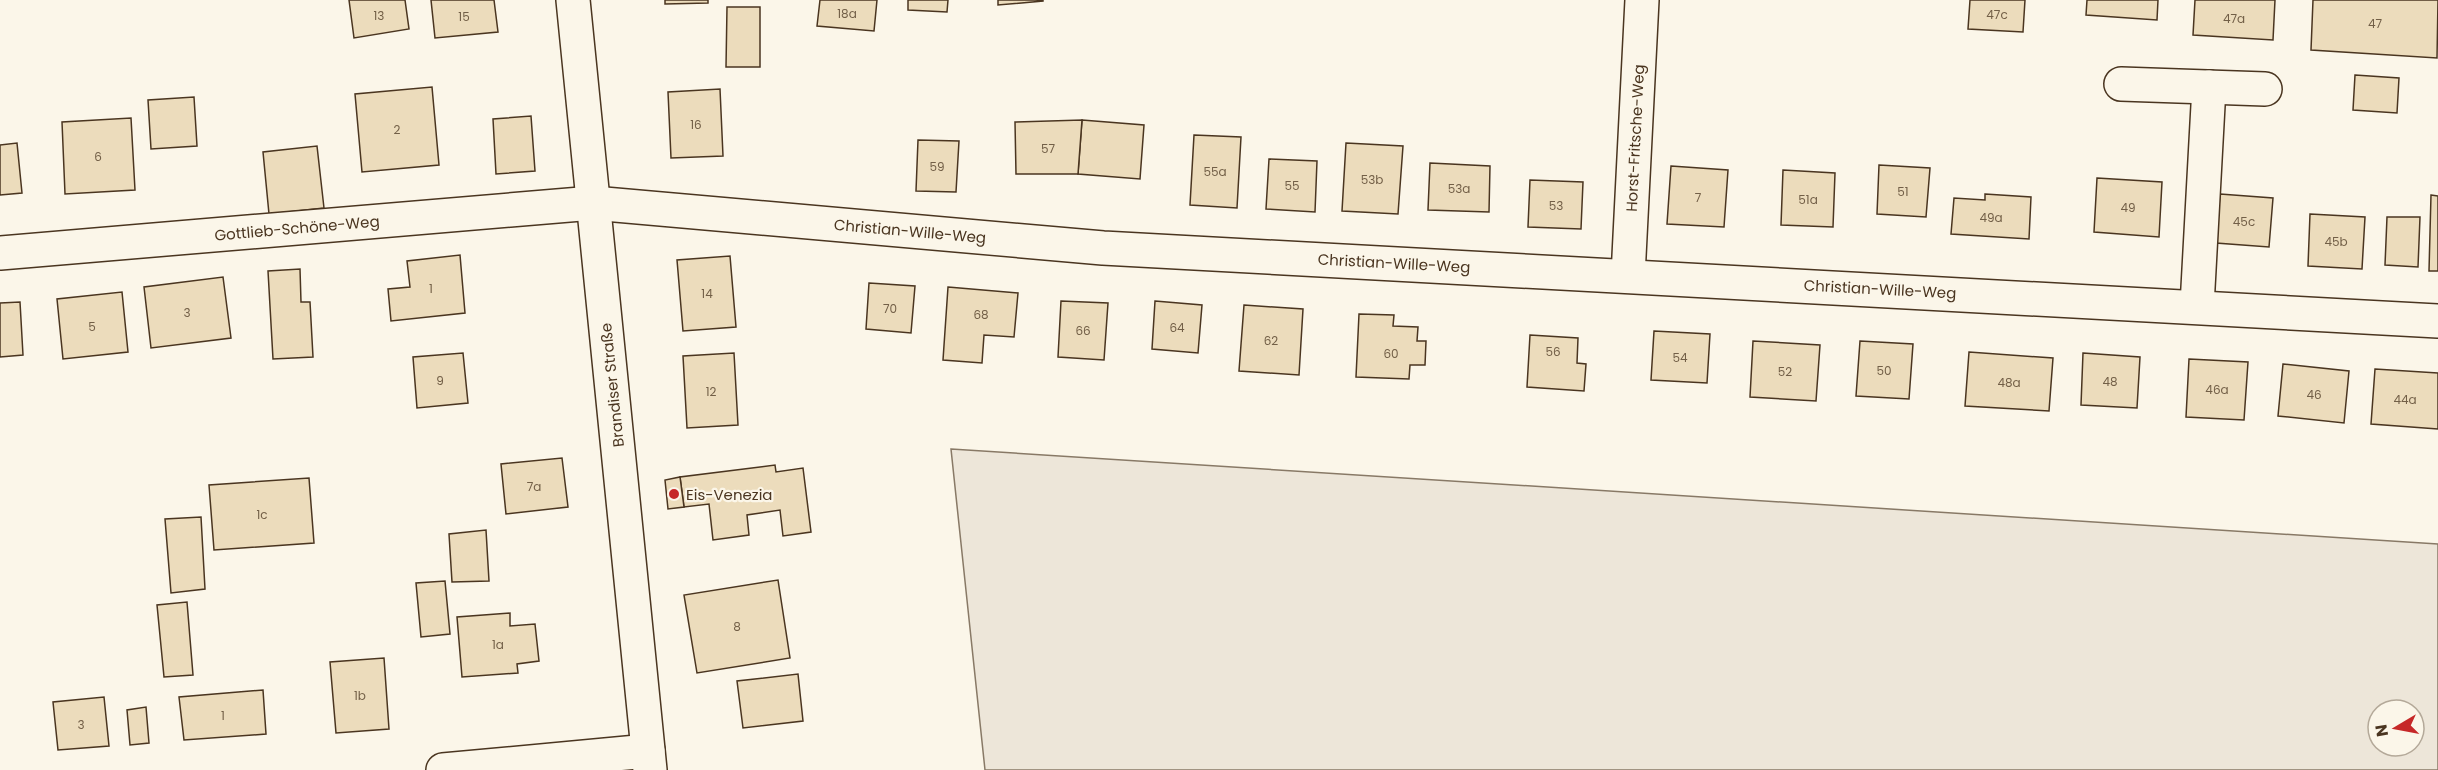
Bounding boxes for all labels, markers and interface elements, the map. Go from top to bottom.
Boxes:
house number: 18a [837,5,857,22]
house number: 47c [1986,6,2008,23]
house number: 13 [374,7,384,24]
house number: 15 [458,8,470,25]
house number: 47a [2223,10,2245,27]
house number: 47 [2368,15,2382,32]
street label: Horst-Fritsche-Weg [1621,64,1649,212]
house number: 16 [690,116,702,133]
house number: 2 [394,121,401,138]
house number: 57 [1041,140,1055,157]
house number: 6 [94,148,102,165]
house number: 59 [929,158,945,175]
house number: 55a [1203,163,1227,180]
house number: 53b [1361,171,1383,188]
house number: 55 [1284,177,1300,194]
house number: 53a [1448,180,1470,197]
house number: 51 [1897,183,1909,200]
house number: 7 [1695,189,1702,206]
house number: 51a [1798,191,1818,208]
house number: 53 [1549,197,1563,214]
house number: 49 [2120,199,2136,216]
house number: 49a [1979,209,2003,226]
street label: Gottlieb-Schöne-Weg [214,210,380,246]
house number: 45c [2233,213,2255,230]
street label: Christian-Wille-Weg [833,214,987,248]
house number: 45b [2324,233,2348,250]
street label: Christian-Wille-Weg [1317,249,1471,277]
street label: Christian-Wille-Weg [1803,275,1957,303]
house number: 1 [429,280,433,297]
house number: 14 [701,285,713,302]
house number: 70 [883,300,897,317]
house number: 3 [183,304,191,321]
house number: 68 [973,306,989,323]
house number: 5 [88,318,96,335]
house number: 64 [1169,319,1185,336]
street label: Brandiser Straße [595,322,629,448]
house number: 66 [1075,322,1091,339]
house number: 62 [1264,332,1278,349]
house number: 56 [1545,343,1561,360]
house number: 60 [1383,345,1399,362]
house number: 54 [1672,349,1688,366]
house number: 50 [1876,362,1892,379]
house number: 52 [1778,363,1792,380]
house number: 9 [436,372,444,389]
house number: 48 [2102,373,2118,390]
house number: 48a [1997,374,2021,391]
house number: 46a [2205,381,2229,398]
house number: 12 [706,383,716,400]
house number: 46 [2306,386,2322,403]
house number: 44a [2393,391,2417,408]
house number: 7a [527,478,541,495]
place label: Eis-Venezia [686,484,772,505]
marker: Eis-Venezia [667,487,681,501]
house number: 1c [256,506,268,523]
house number: 8 [733,618,741,635]
house number: 1a [492,636,504,653]
house number: 1b [354,687,366,704]
north arrow [2366,698,2426,758]
house number: 1 [221,707,225,724]
house number: 3 [77,716,85,733]
text: N [2369,723,2394,738]

